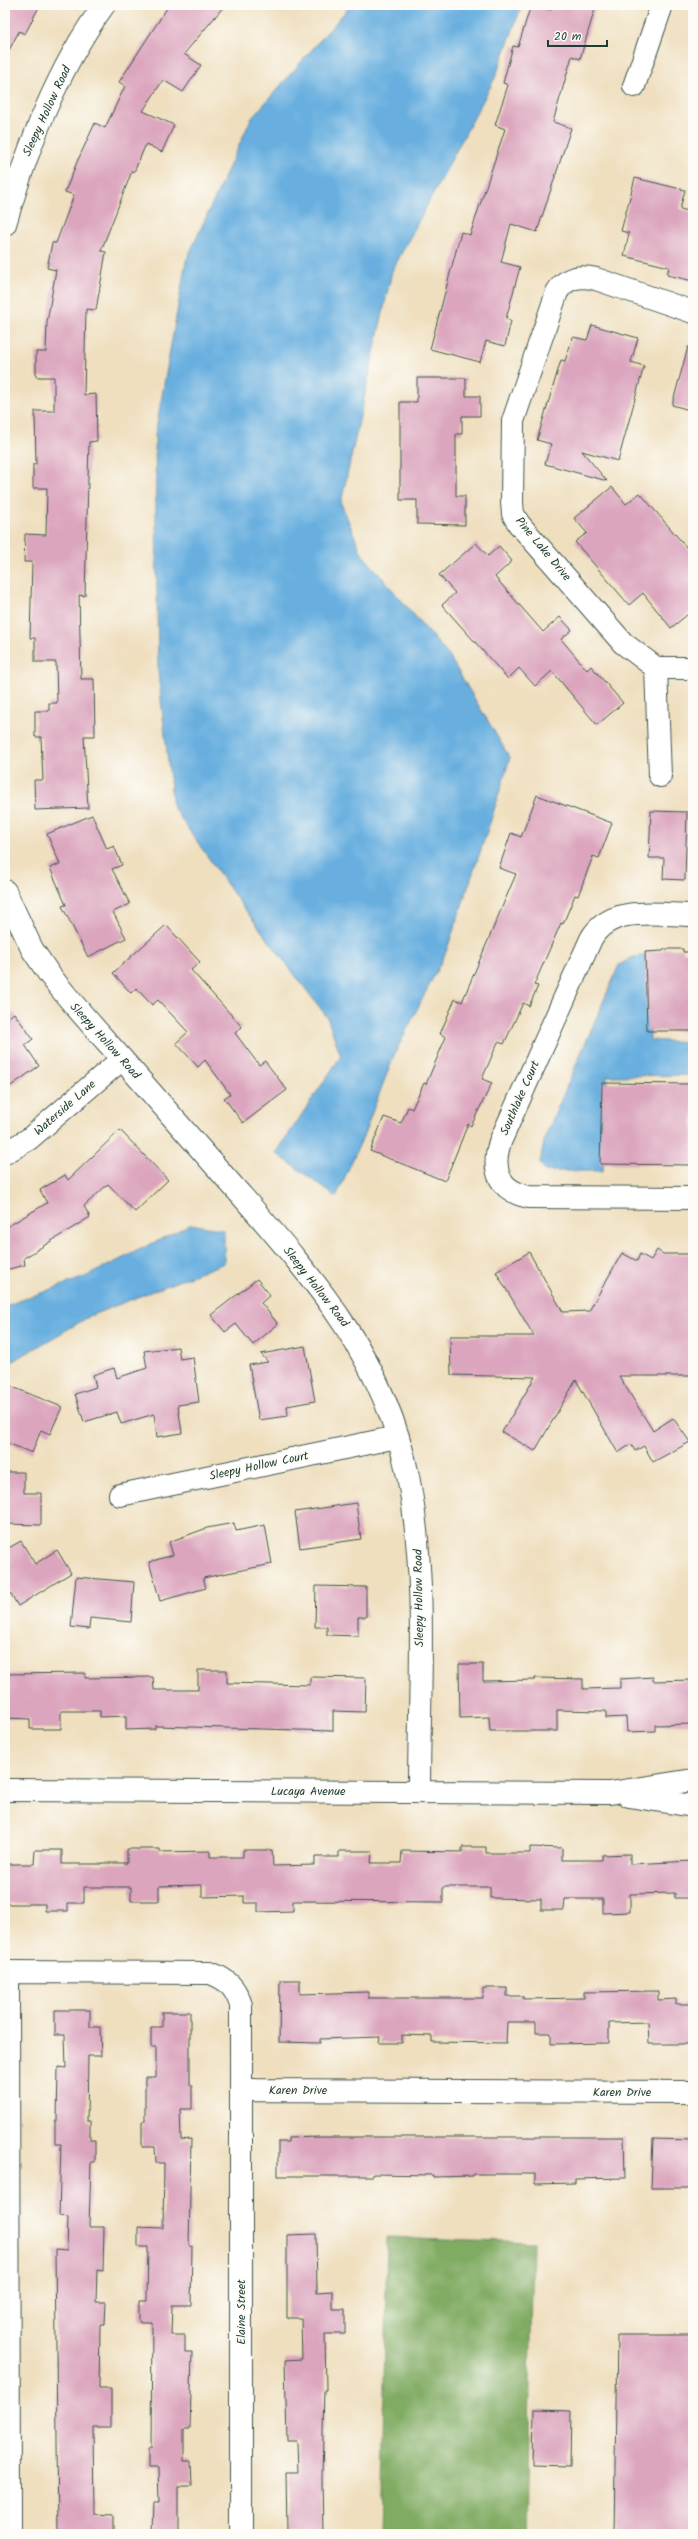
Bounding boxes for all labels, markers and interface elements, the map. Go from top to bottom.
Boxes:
scale bar [548,22,607,48]
text: 20 m [554,27,582,46]
street label: Sleepy Hollow Road [18,62,77,159]
street label: Pine Lake Drive [510,513,576,586]
street label: Sleepy Hollow Road [65,998,146,1085]
street label: Southlake Court [495,1057,545,1138]
street label: Waterside Lane [30,1075,101,1140]
street label: Sleepy Hollow Road [278,1243,354,1332]
street label: Sleepy Hollow Court [208,1446,311,1486]
street label: Sleepy Hollow Road [409,1548,429,1647]
street label: Lucaya Avenue [271,1782,346,1801]
street label: Karen Drive [269,2081,328,2100]
street label: Karen Drive [593,2083,652,2102]
street label: Elaine Street [232,2279,251,2345]

